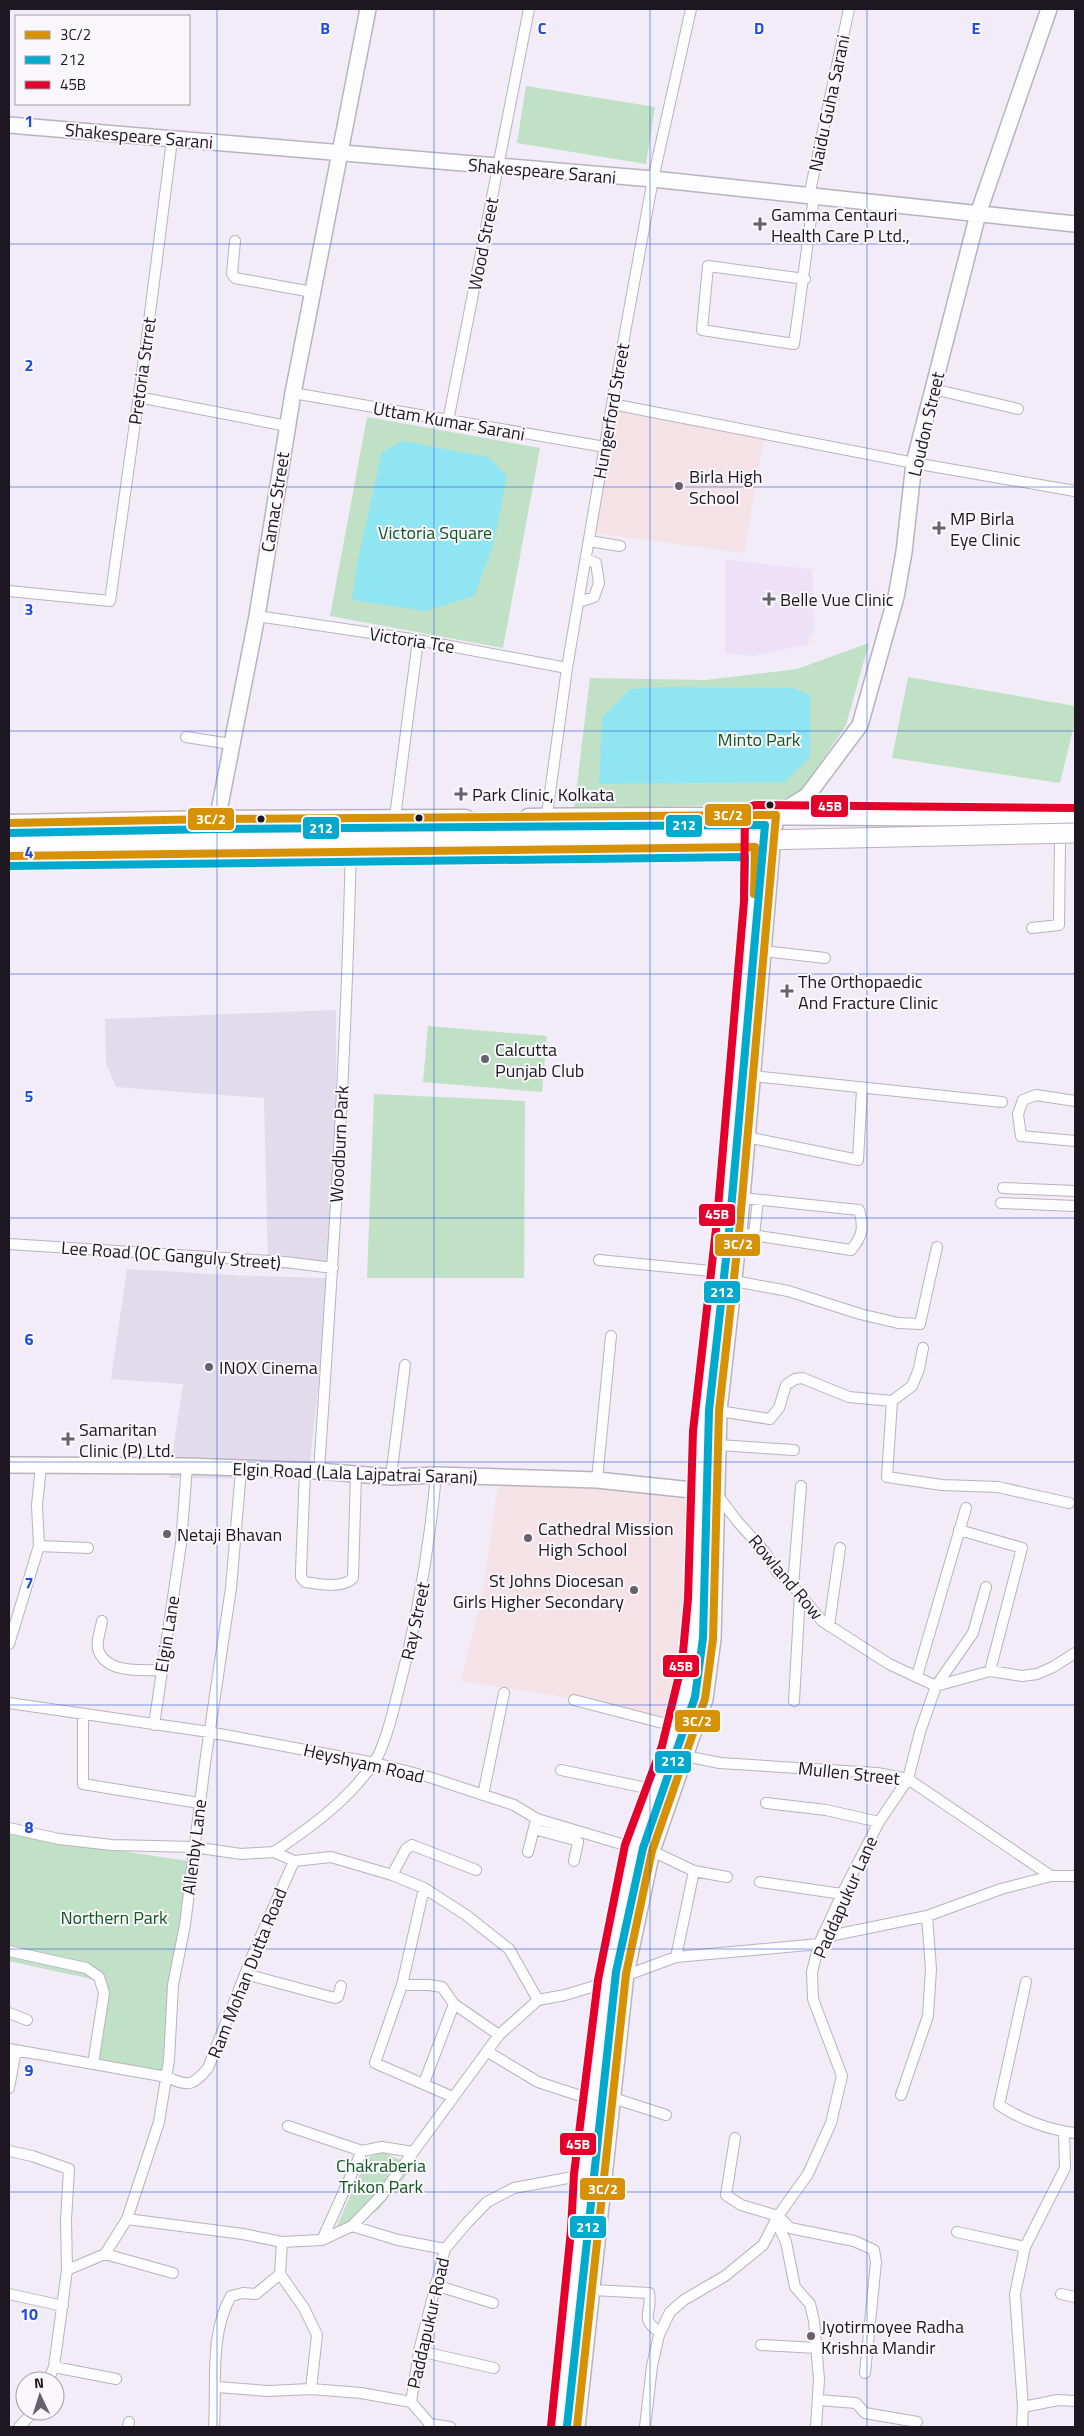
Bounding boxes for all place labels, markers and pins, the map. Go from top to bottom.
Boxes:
place label: Gamma Centauri Health Care P Ltd., [771,201,910,249]
marker: Gamma Centauri Health Care P Ltd., [753,217,767,231]
place label: Birla High School [689,463,762,511]
marker: Birla High School [673,480,685,492]
place label: MP Birla Eye Clinic [950,505,1021,553]
marker: MP Birla Eye Clinic [932,521,946,535]
place label: Belle Vue Clinic [780,586,894,613]
marker: Belle Vue Clinic [762,592,776,606]
place label: Park Clinic, Kolkata [472,781,614,808]
marker: Park Clinic, Kolkata [454,787,468,801]
unlabelled marker [765,800,775,810]
unlabelled marker [414,813,424,823]
unlabelled marker [256,814,266,824]
place label: The Orthopaedic And Fracture Clinic [798,968,939,1016]
marker: The Orthopaedic And Fracture Clinic [780,984,794,998]
place label: Calcutta Punjab Club [495,1036,584,1084]
marker: Calcutta Punjab Club [479,1053,491,1065]
place label: INOX Cinema [219,1354,318,1381]
marker: INOX Cinema [203,1361,215,1373]
place label: Samaritan Clinic (P) Ltd. [79,1416,174,1464]
marker: Samaritan Clinic (P) Ltd. [61,1432,75,1446]
place label: Cathedral Mission High School [538,1515,674,1563]
place label: Netaji Bhavan [177,1521,282,1548]
marker: Netaji Bhavan [161,1528,173,1540]
marker: Cathedral Mission High School [522,1532,534,1544]
place label: St Johns Diocesan Girls Higher Secondary [453,1567,624,1615]
marker: St Johns Diocesan Girls Higher Secondary [628,1584,640,1596]
place label: Jyotirmoyee Radha Krishna Mandir [821,2313,964,2361]
marker: Jyotirmoyee Radha Krishna Mandir [805,2330,817,2342]

